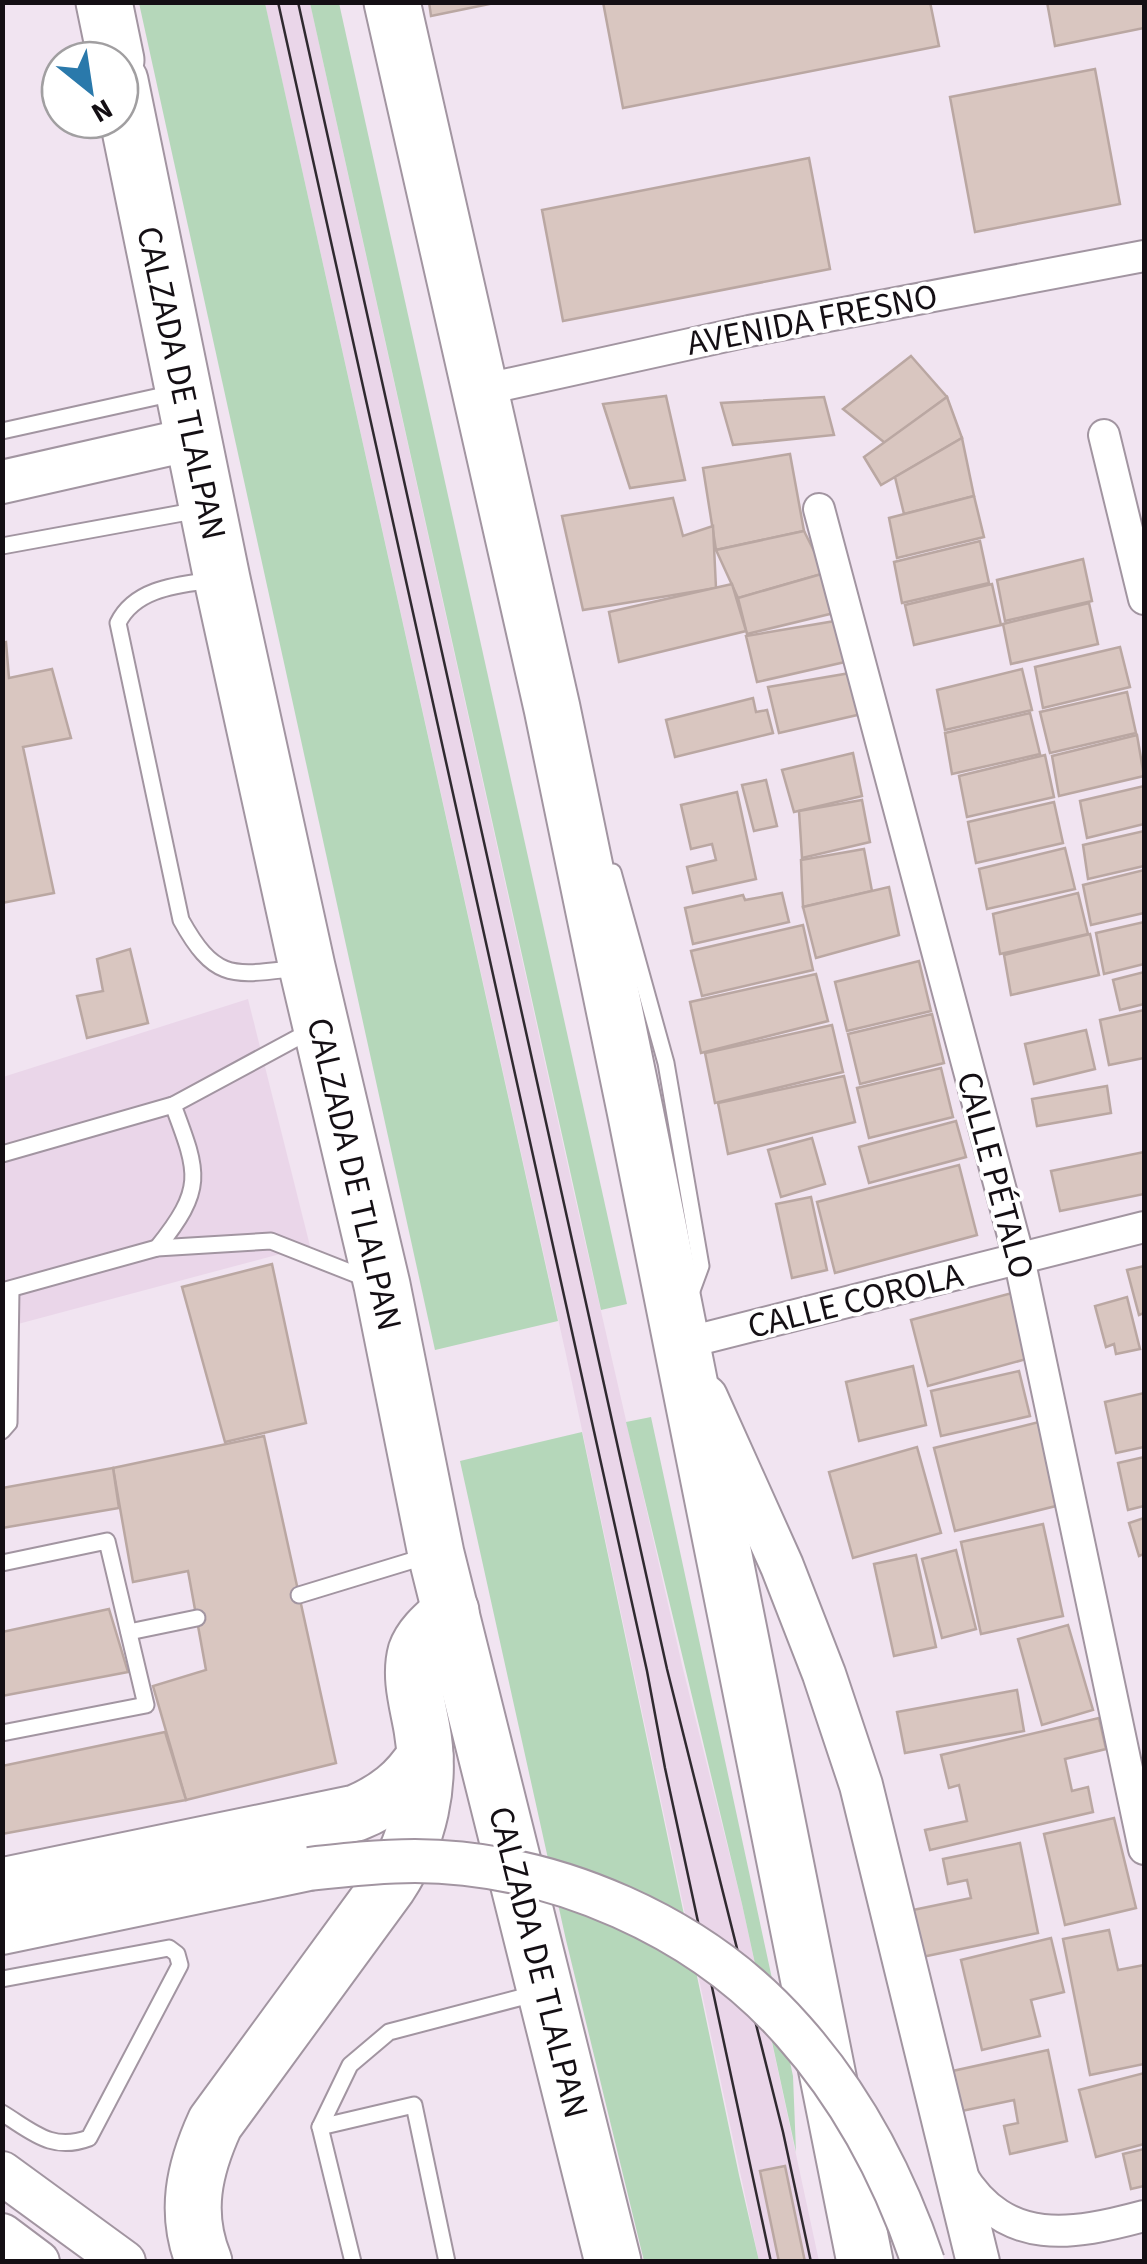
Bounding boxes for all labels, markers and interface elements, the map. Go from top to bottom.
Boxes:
north arrow [40,40,140,140]
text: N [84,89,120,133]
street label: CALZADA DE TLALPAN [123,222,239,545]
street label: AVENIDA FRESNO [683,271,942,369]
street label: CALZADA DE TLALPAN [294,1013,414,1336]
street label: CALLE PÉTALO [943,1066,1047,1284]
street label: CALLE COROLA [742,1250,968,1352]
street label: CALZADA DE TLALPAN [475,1801,601,2123]

